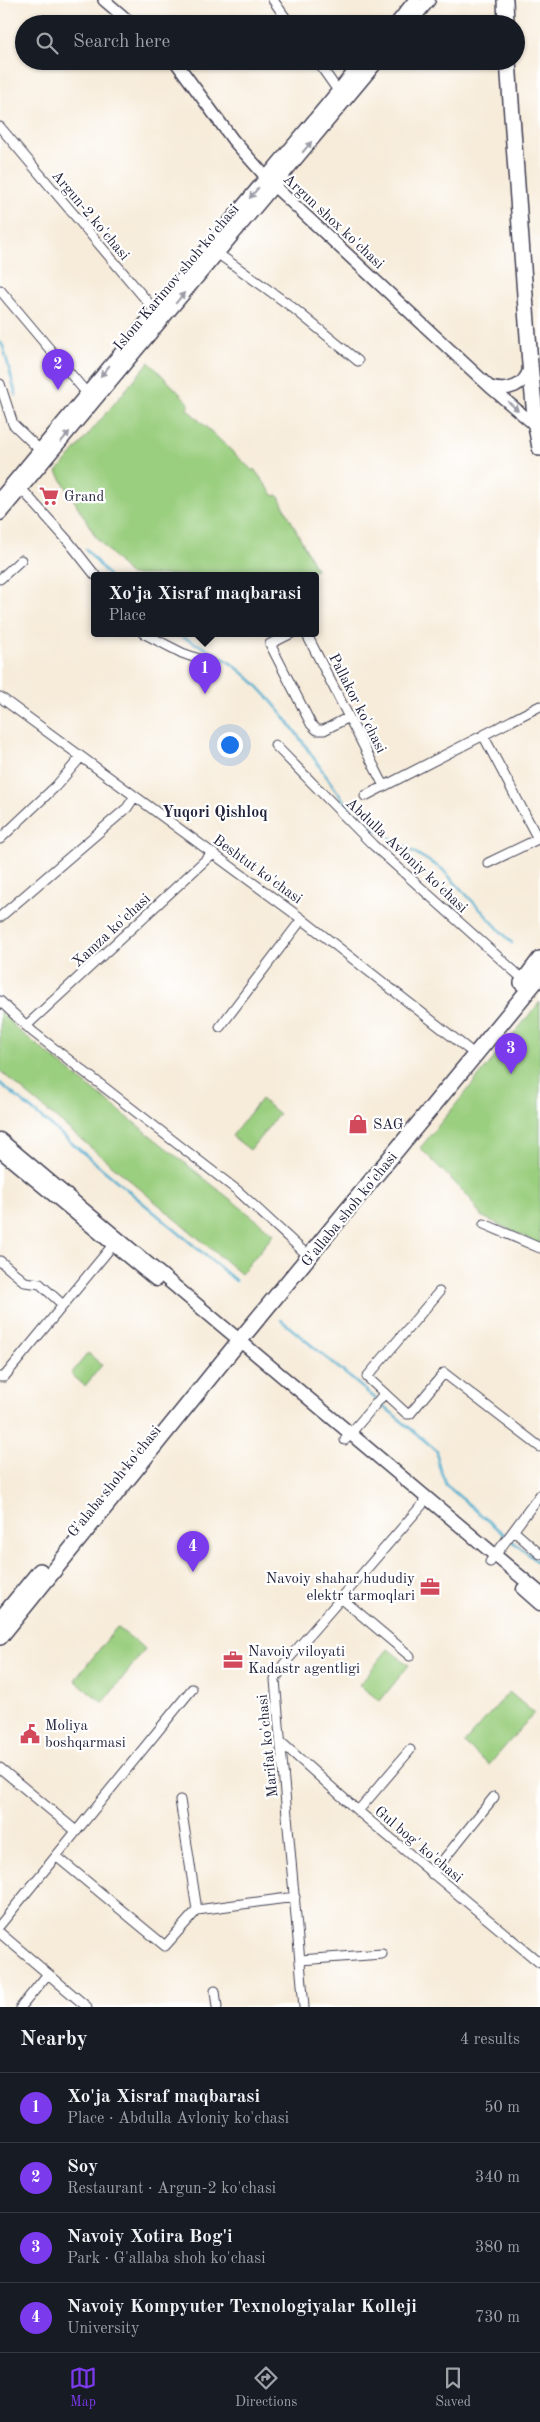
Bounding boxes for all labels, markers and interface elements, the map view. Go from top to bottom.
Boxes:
search box [15,15,525,70]
icon: search [33,29,61,57]
text: Search here [73,33,170,52]
one-way arrow [301,141,313,153]
street label: Argun-2 ko'chasi [48,168,132,264]
street label: Argun shox ko'chasi [280,172,386,272]
one-way arrow [248,186,259,199]
street label: Islom Karimov shoh ko'chasi [112,202,243,354]
one-way arrow [174,292,185,305]
pin: 2 [42,349,74,390]
one-way arrow [99,365,110,378]
one-way arrow [506,401,519,412]
one-way arrow [60,430,71,443]
supermarket icon: Grand [38,485,60,507]
place label: Grand [64,490,104,505]
popup [91,572,319,637]
text: Xo'ja Xisraf maqbarasi [108,585,302,604]
text: Place [108,608,146,624]
street label: Pallakor ko'chasi [325,651,388,756]
pin: 1 [189,653,221,694]
your location [217,732,243,758]
street label: Abdulla Avloniy ko'chasi [342,796,470,916]
district label: Yuqori Qishloq [162,805,268,821]
street label: Beshtut ko'chasi [210,833,304,907]
street label: Xamza ko'chasi [70,891,154,971]
pin: 3 [495,1033,527,1074]
shop icon: SAG [347,1113,369,1135]
place label: SAG [373,1118,404,1133]
street label: G'allaba shoh ko'chasi [299,1150,401,1270]
street label: G'alaba shoh ko'chasi [66,1423,165,1540]
pin: 4 [177,1531,209,1572]
place label: Navoiy shahar hududiy elektr tarmoqlari [266,1572,415,1604]
office icon: Navoiy shahar hududiy elektr tarmoqlari [419,1576,441,1598]
place label: Navoiy viloyati Kadastr agentligi [248,1645,360,1677]
office icon: Navoiy viloyati Kadastr agentligi [222,1649,244,1671]
street label: Marifat ko'chasi [256,1694,281,1798]
place label: Moliya boshqarmasi [45,1719,126,1751]
public building icon: Moliya boshqarmasi [19,1723,41,1745]
street label: Gul bog' ko'chasi [371,1804,465,1886]
text: Nearby [20,2029,88,2050]
text: 4 results [460,2032,520,2048]
text: Xo'ja Xisraf maqbarasi [67,2088,260,2107]
text: 1 [31,2100,41,2116]
text: 50 m [484,2100,520,2116]
text: Place · Abdulla Avloniy ko'chasi [67,2111,289,2127]
text: Soy [67,2158,98,2177]
text: 2 [31,2170,41,2186]
text: 340 m [475,2170,520,2186]
text: Restaurant · Argun-2 ko'chasi [67,2181,276,2197]
text: Navoiy Xotira Bog'i [67,2228,233,2247]
text: 3 [31,2240,41,2256]
text: 380 m [475,2240,520,2256]
text: Park · G'allaba shoh ko'chasi [67,2251,266,2267]
text: Navoiy Kompyuter Texnologiyalar Kolleji [67,2298,417,2317]
text: 4 [31,2310,41,2326]
text: 730 m [475,2310,520,2326]
text: University [67,2321,139,2337]
tab: Map [69,2364,97,2411]
tab: Directions [235,2364,297,2411]
tab: Saved [435,2364,471,2411]

